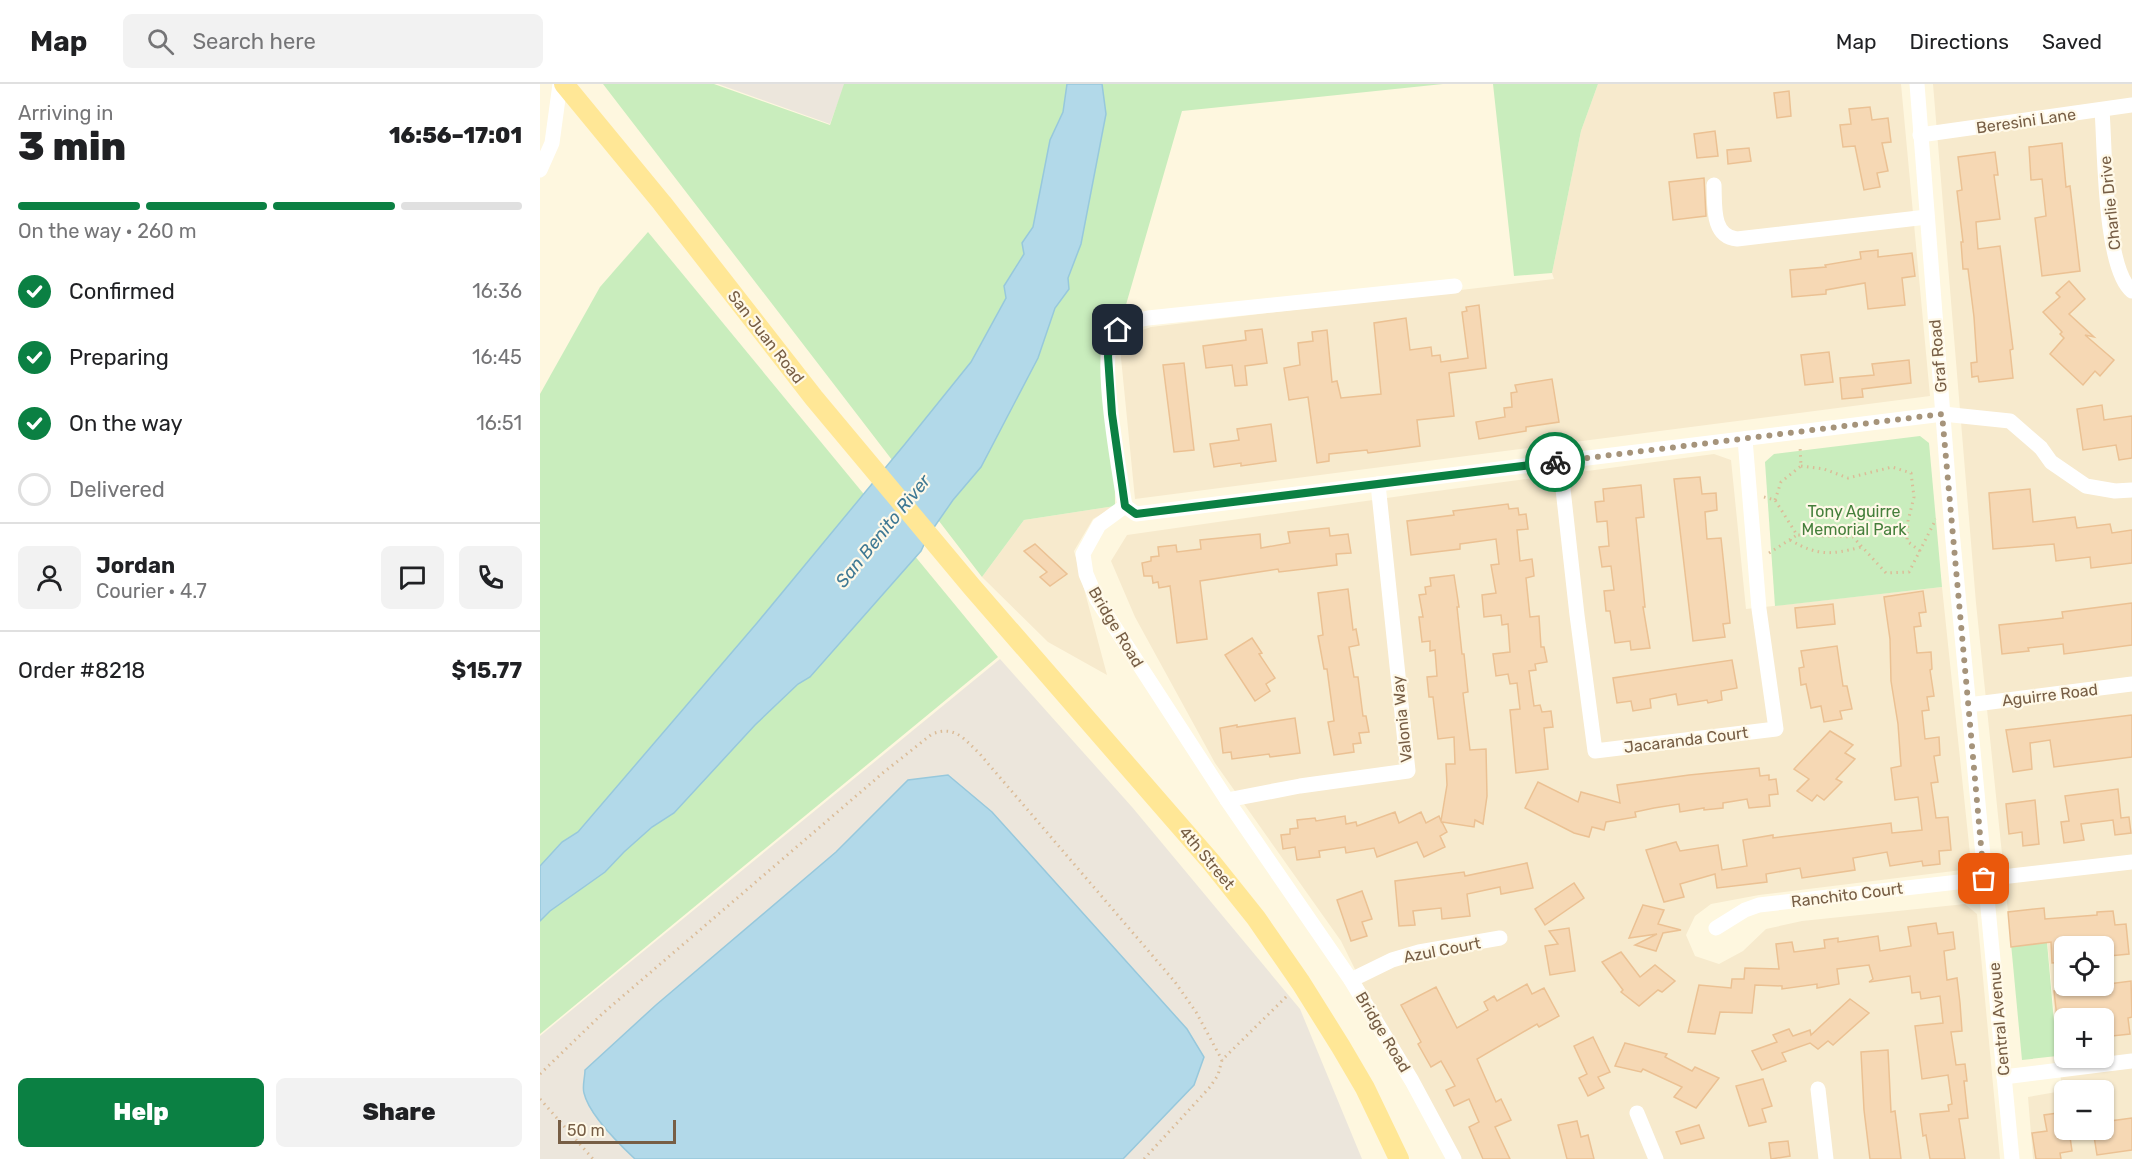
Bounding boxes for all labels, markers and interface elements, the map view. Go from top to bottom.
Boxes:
search box [123,14,543,68]
text: Map [30,25,87,58]
icon: search [144,25,177,58]
text: Search here [192,28,316,55]
text: Map [1836,29,1877,54]
text: Directions [1910,29,2009,54]
text: Saved [2042,29,2102,54]
text: Arriving in [18,101,113,125]
street label: Beresini Lane [1975,105,2077,137]
text: 16:56–17:01 [389,122,522,149]
text: 3 min [18,124,126,170]
street label: Charlie Drive [2096,155,2124,251]
text: On the way · 260 m [18,219,196,243]
icon: check [18,275,51,308]
text: Confirmed [69,278,175,305]
text: 16:36 [472,279,522,303]
street label: San Juan Road [724,287,808,387]
pin [1092,304,1143,355]
icon: home [1101,313,1134,346]
street label: Graf Road [1925,319,1951,393]
icon: check [18,341,51,374]
text: Preparing [69,344,169,371]
text: 16:45 [472,345,522,369]
icon: check [18,407,51,440]
text: On the way [69,410,183,437]
text: 16:51 [476,411,522,435]
courier [1525,432,1585,492]
icon: bike [1539,446,1572,479]
water label: San Benito River [831,469,936,592]
text: Delivered [69,476,165,503]
park label: Tony Aguirre Memorial Park [1802,502,1907,539]
button: person [18,546,81,609]
button: chat [381,546,444,609]
button: phone [459,546,522,609]
text: Jordan [96,552,175,579]
text: Courier · 4.7 [96,579,207,603]
street label: Bridge Road [1085,583,1147,671]
text: Order #8218 [18,657,145,684]
text: $15.77 [451,657,522,684]
street label: Valonia Way [1388,674,1416,764]
street label: Aguirre Road [2001,680,2099,710]
street label: Jacaranda Court [1623,723,1749,757]
street label: 4th Street [1175,823,1239,893]
pin [1958,853,2009,904]
icon: bag [1967,862,2000,895]
street label: Ranchito Court [1790,879,1904,911]
street label: Azul Court [1402,933,1482,967]
map controls [2054,936,2114,1140]
button: locate [2054,936,2114,996]
street label: Central Avenue [1985,962,2013,1076]
street label: Bridge Road [1352,988,1414,1076]
button: + [2054,1008,2114,1068]
button: Help [18,1078,264,1147]
button: Share [276,1078,522,1147]
button: − [2054,1080,2114,1140]
scale bar [558,1117,676,1144]
text: 50 m [567,1121,605,1140]

